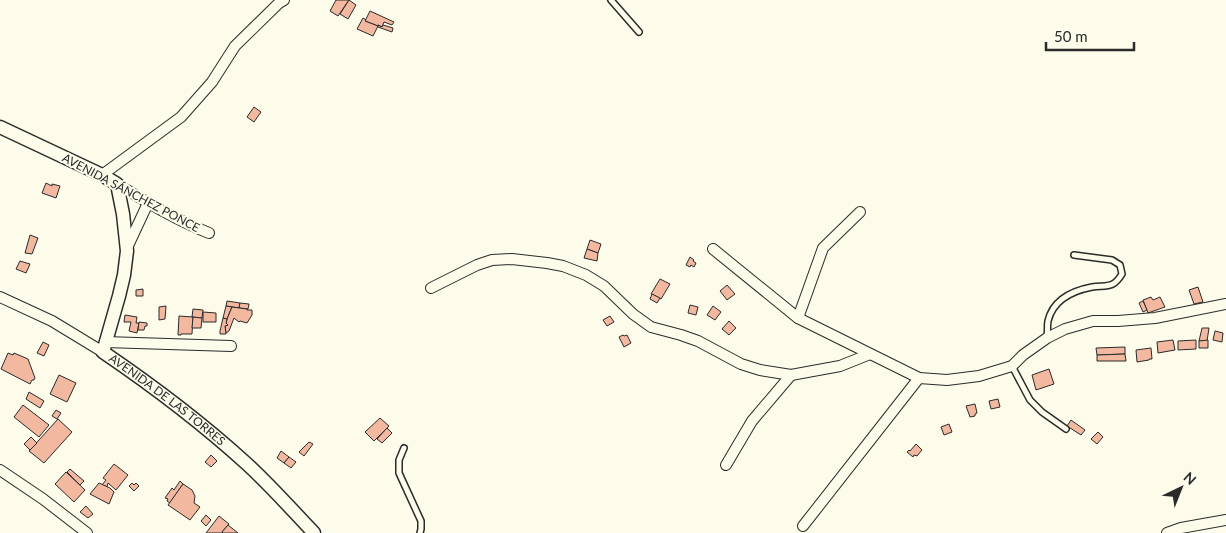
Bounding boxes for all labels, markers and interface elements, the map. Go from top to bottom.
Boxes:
scale bar [1046,20,1134,52]
text: 50 m [1054,27,1088,45]
street label: AVENIDA SÁNCHEZ PONCE [60,150,203,235]
street label: AVENIDA DE LAS TORRES [106,350,229,449]
north arrow [1156,463,1206,513]
text: N [1180,468,1200,488]

